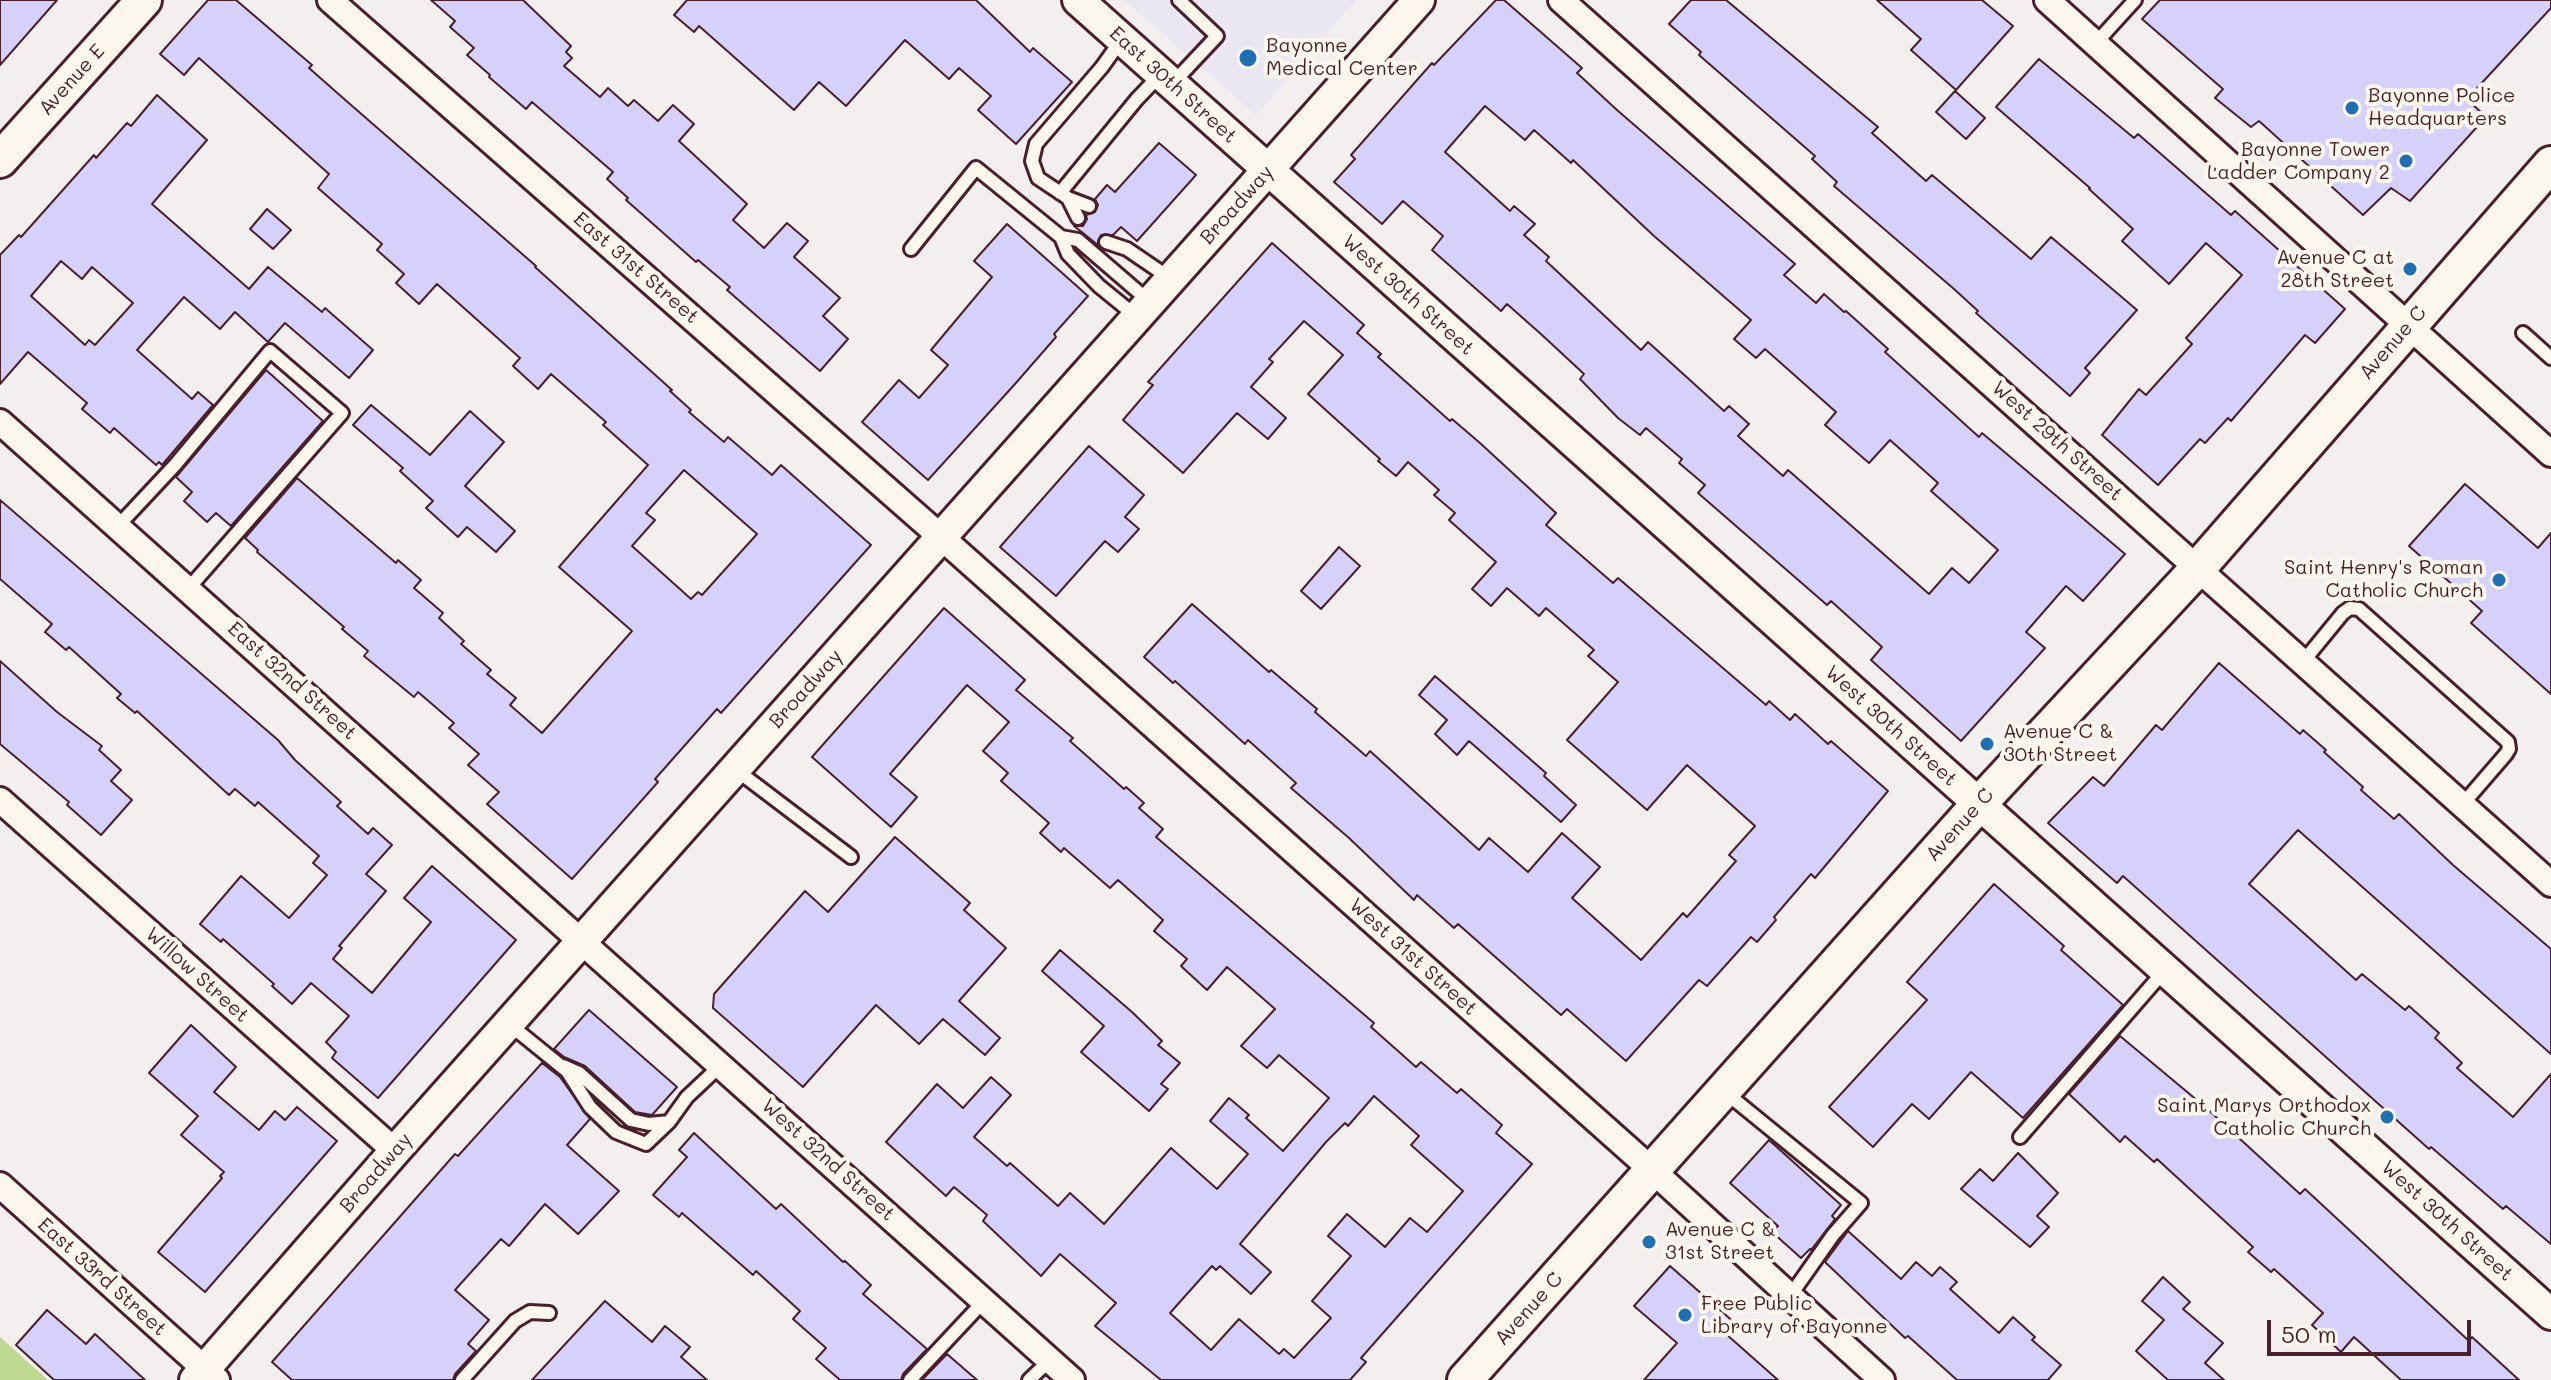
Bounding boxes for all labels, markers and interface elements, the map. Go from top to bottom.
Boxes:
street label: East 30th Street [1104,22,1242,148]
place label: Bayonne Medical Center [1266,34,1418,81]
street label: Avenue E [34,40,110,120]
marker: Bayonne Medical Center [1237,47,1259,69]
place label: Bayonne Police Headquarters [2368,84,2515,131]
marker: Bayonne Police Headquarters [2343,99,2361,117]
place label: Bayonne Tower Ladder Company 2 [2207,138,2390,185]
marker: Bayonne Tower Ladder Company 2 [2397,152,2415,170]
street label: Broadway [1195,161,1279,249]
street label: East 31st Street [568,207,704,329]
street label: West 30th Street [1337,230,1479,360]
place label: Avenue C at 28th Street [2276,246,2394,293]
marker: Avenue C at 28th Street [2401,260,2419,278]
street label: Avenue C [2354,301,2432,385]
street label: West 29th Street [1987,376,2127,506]
place label: Saint Henry's Roman Catholic Church [2284,556,2483,603]
marker: Saint Henry's Roman Catholic Church [2490,571,2508,589]
street label: East 32nd Street [222,617,362,745]
street label: Broadway [764,645,848,733]
street label: West 30th Street [1820,661,1962,791]
place label: Avenue C & 30th Street [2003,720,2117,767]
marker: Avenue C & 30th Street [1978,735,1996,753]
street label: Avenue C [1921,784,1999,866]
street label: West 31st Street [1344,893,1482,1021]
street label: Willow Street [140,922,254,1028]
street label: West 32nd Street [756,1094,900,1226]
place label: Saint Marys Orthodox Catholic Church [2157,1094,2371,1141]
marker: Saint Marys Orthodox Catholic Church [2378,1108,2396,1126]
street label: Broadway [335,1128,417,1218]
street label: West 30th Street [2376,1156,2518,1286]
street label: East 33rd Street [33,1213,171,1341]
place label: Avenue C & 31st Street [1665,1218,1776,1265]
marker: Avenue C & 31st Street [1640,1233,1658,1251]
street label: Avenue C [1490,1268,1568,1350]
place label: Free Public Library of Bayonne [1701,1292,1888,1339]
scale bar [2271,1304,2475,1354]
marker: Free Public Library of Bayonne [1676,1306,1694,1324]
text: 50 m [2281,1318,2337,1349]

